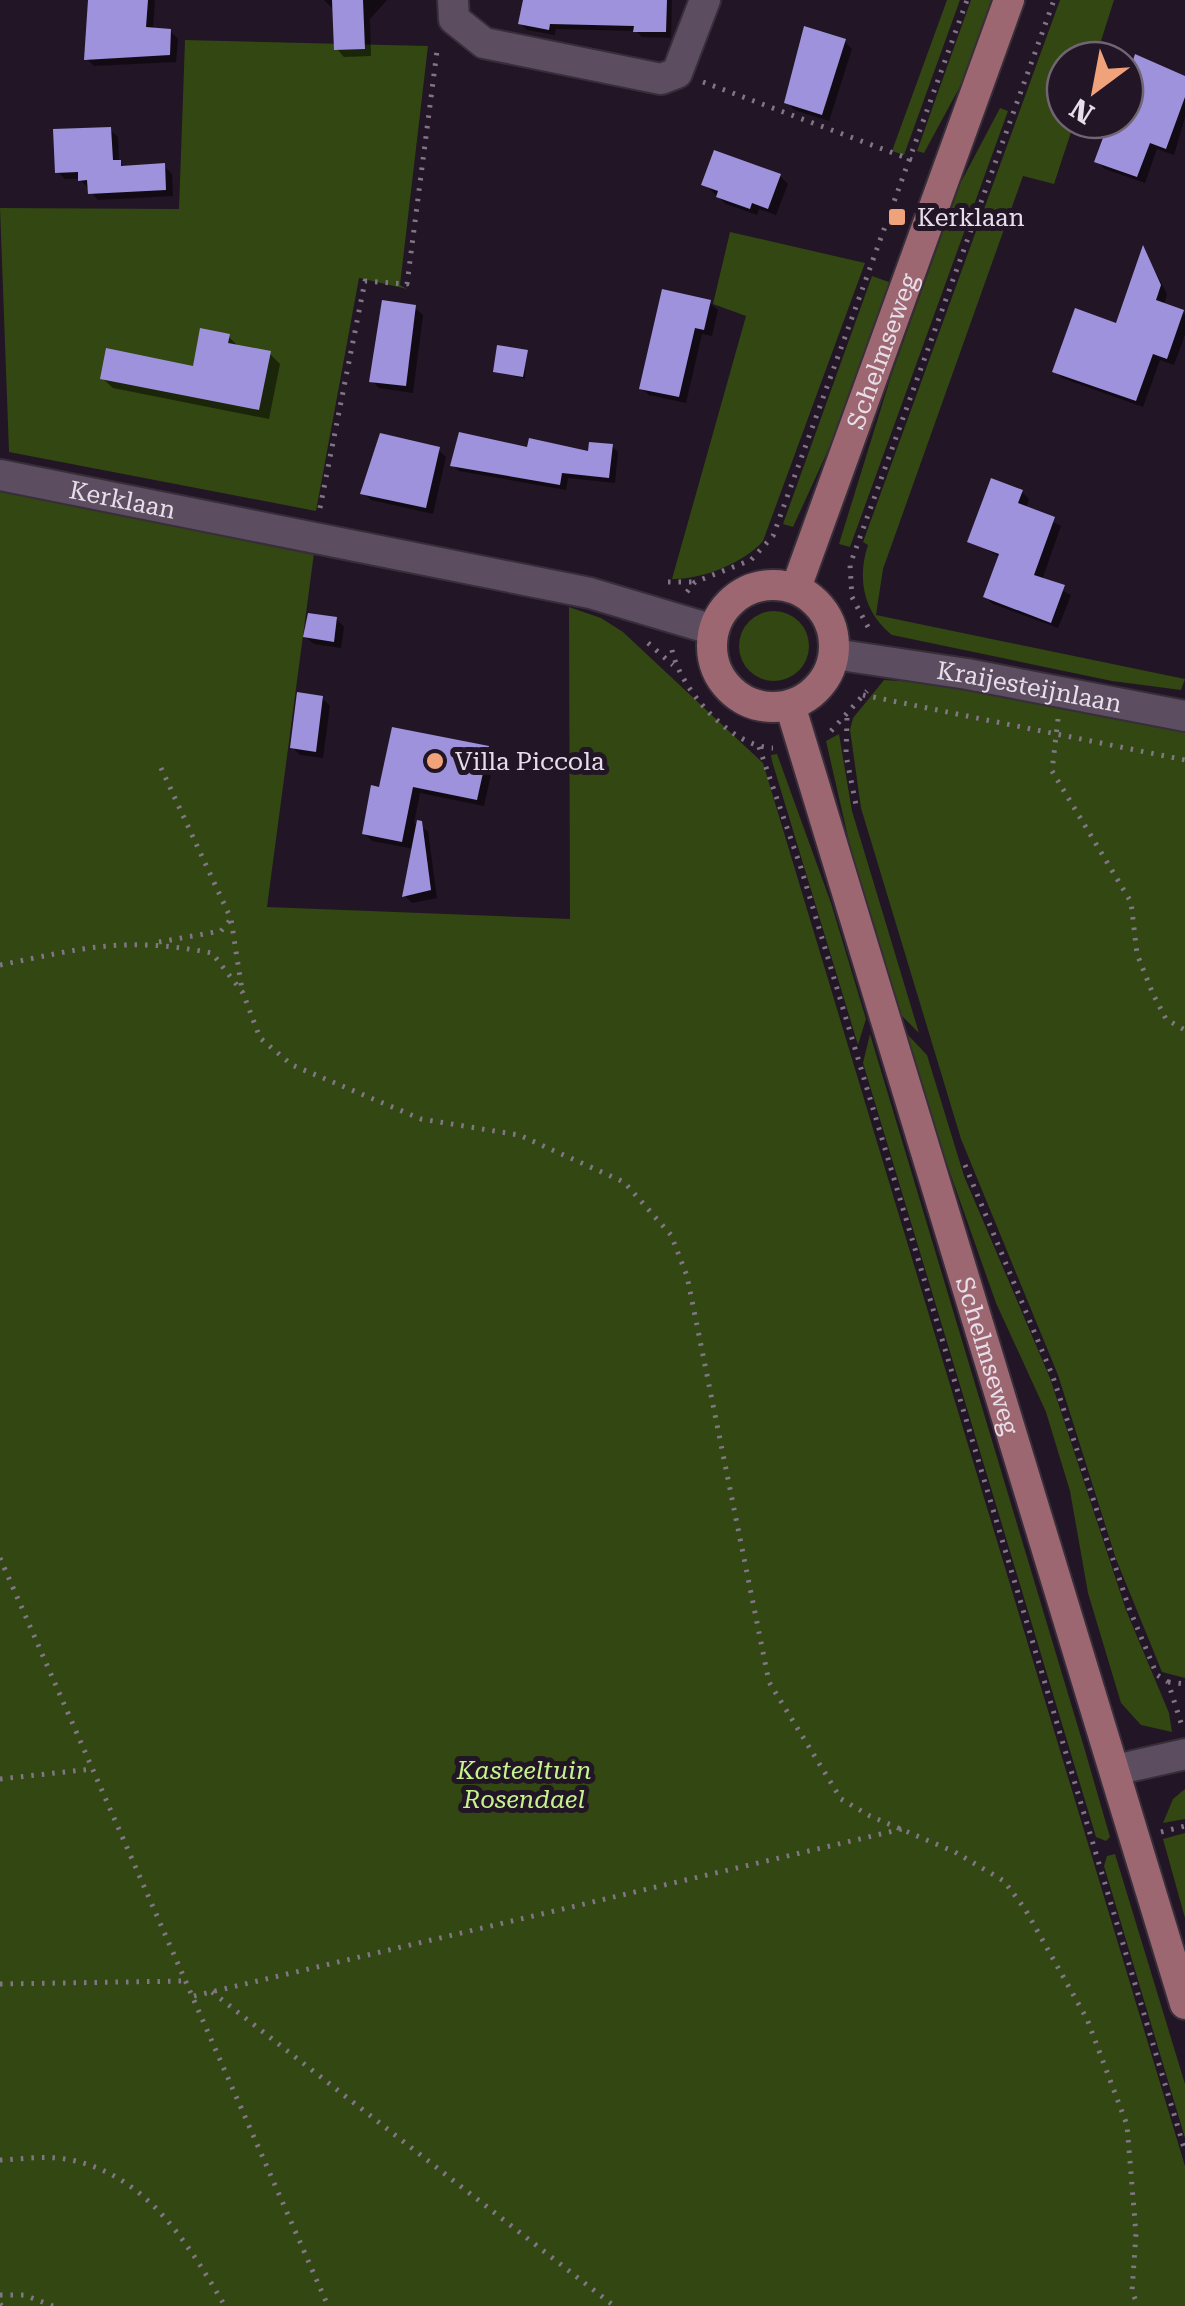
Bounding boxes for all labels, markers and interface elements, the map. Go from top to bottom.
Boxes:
north arrow [1045,40,1145,140]
text: N [1064,91,1100,130]
place label: Kerklaan [917,203,1025,232]
marker: Kerklaan [886,206,908,228]
street label: Schelmseweg [841,269,924,433]
street label: Kerklaan [67,475,178,525]
street label: Kraijesteijnlaan [935,656,1124,718]
place label: Villa Piccola [455,747,605,776]
marker: Villa Piccola [424,750,446,772]
street label: Schelmseweg [950,1273,1025,1439]
park label: Kasteeltuin Rosendael [456,1756,591,1814]

